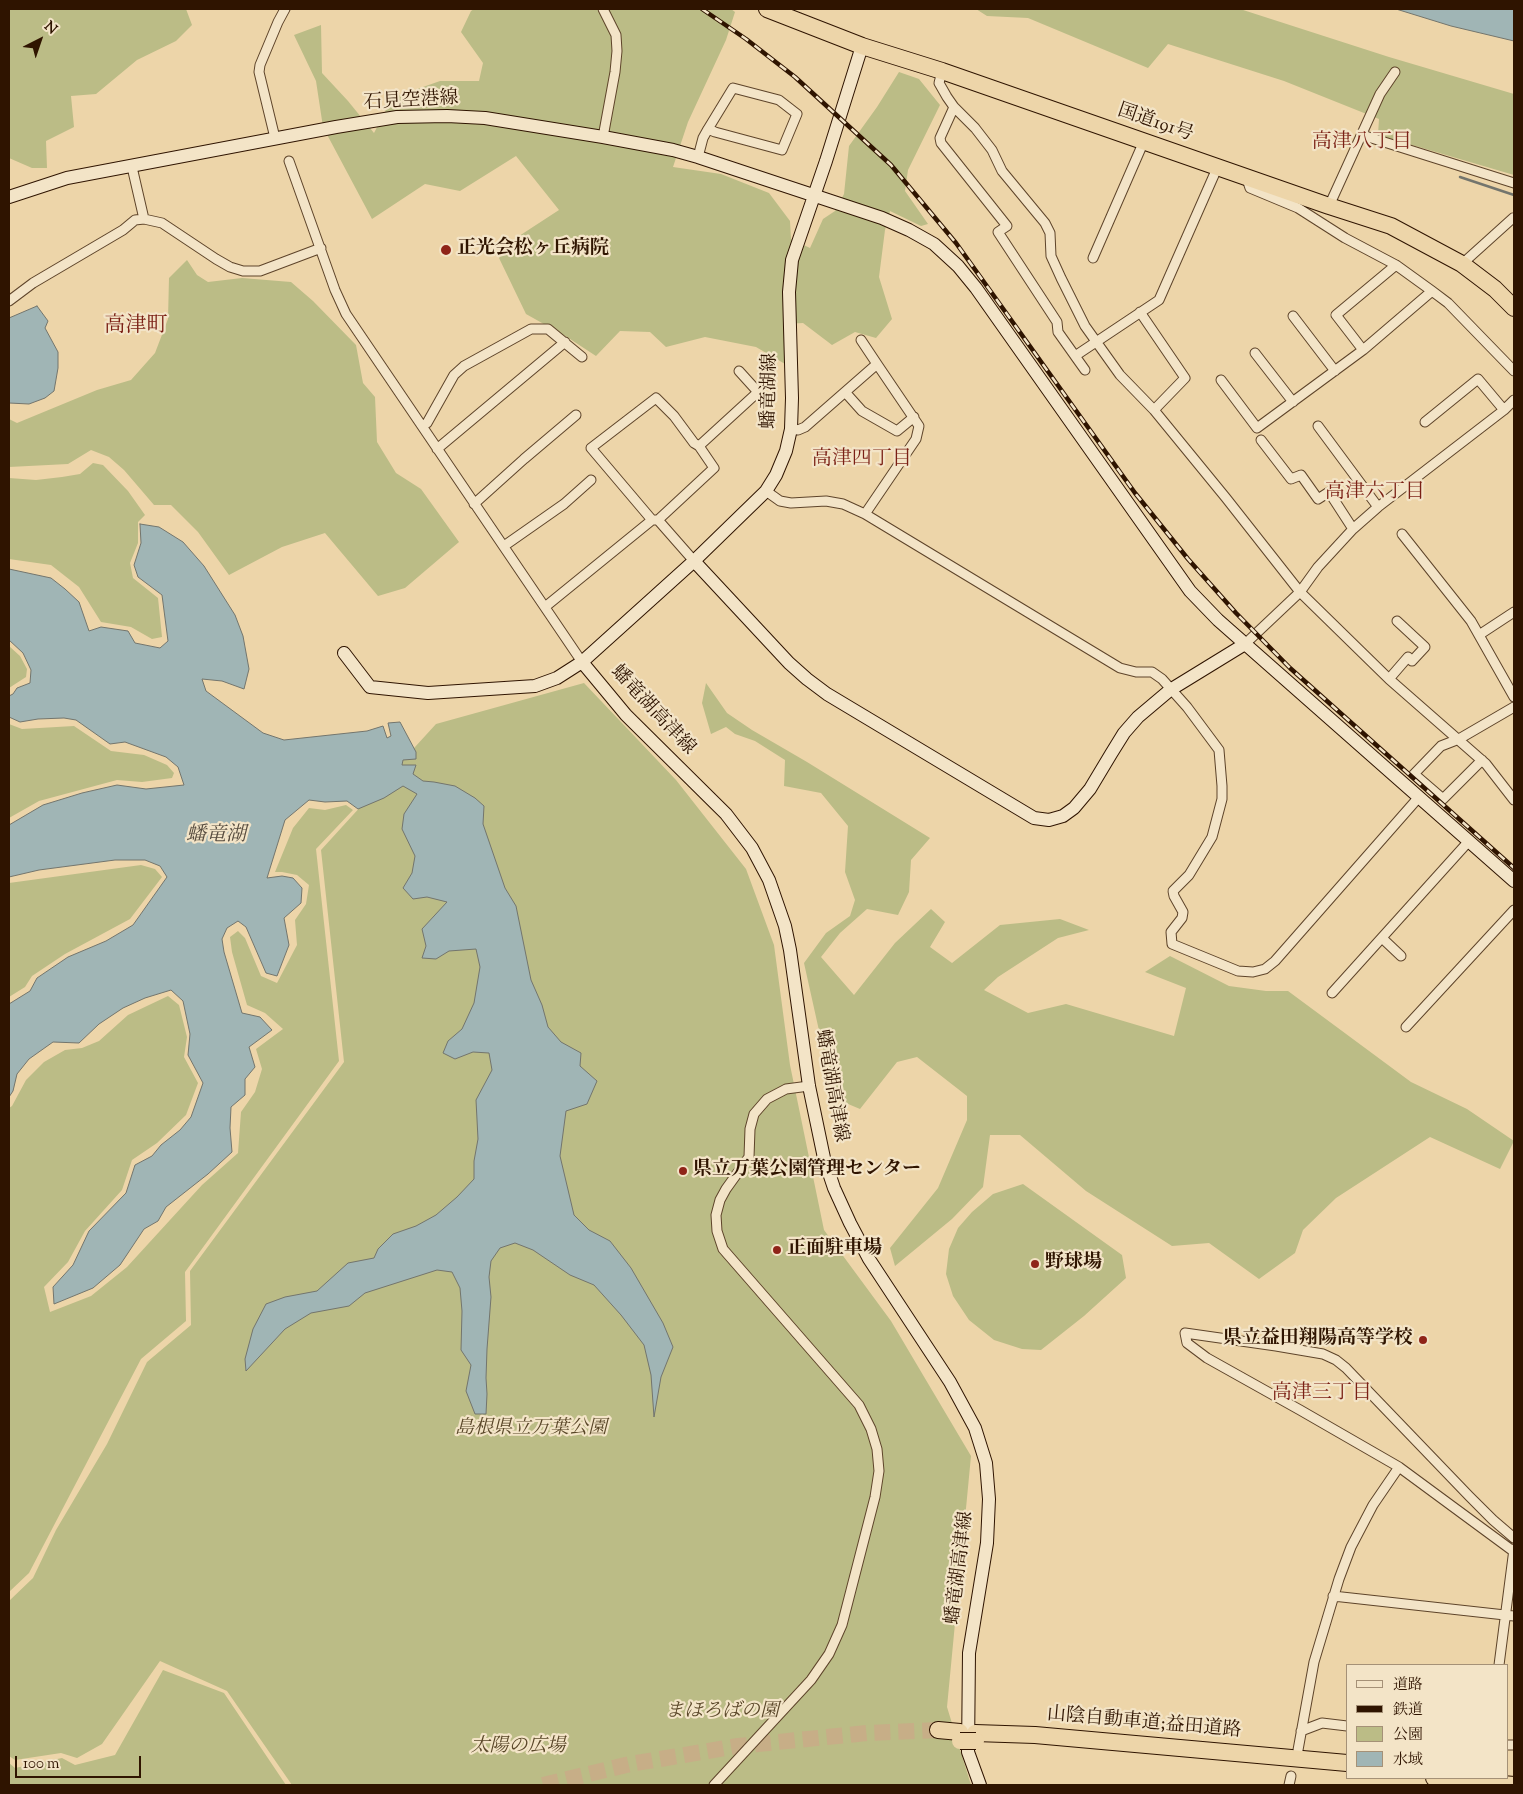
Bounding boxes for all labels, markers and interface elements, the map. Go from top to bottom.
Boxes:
north arrow [15,15,65,65]
text: N [39,17,61,40]
street label: 石見空港線 [363,88,459,116]
street label: 国道191号 [1114,100,1196,148]
district label: 高津八丁目 [1312,132,1412,156]
place label: 正光会松ヶ丘病院 [457,239,609,261]
marker: 正光会松ヶ丘病院 [439,243,453,257]
district label: 高津町 [105,314,167,340]
street label: 蟠竜湖線 [759,353,783,429]
district label: 高津四丁目 [812,449,912,473]
district label: 高津六丁目 [1325,482,1425,506]
street label: 蟠竜湖高津線 [605,662,699,760]
water label: 蟠竜湖 [186,825,246,849]
street label: 蟠竜湖高津線 [809,1028,851,1144]
place label: 県立万葉公園管理センター [693,1160,921,1182]
marker: 県立万葉公園管理センター [677,1165,689,1177]
place label: 正面駐車場 [787,1239,882,1261]
marker: 正面駐車場 [771,1244,783,1256]
place label: 野球場 [1045,1253,1102,1275]
marker: 野球場 [1029,1258,1041,1270]
place label: 県立益田翔陽高等学校 [1223,1329,1413,1351]
marker: 県立益田翔陽高等学校 [1417,1334,1429,1346]
district label: 高津三丁目 [1272,1383,1372,1407]
park label: 島根県立万葉公園 [455,1419,607,1441]
street label: 蟠竜湖高津線 [943,1510,979,1626]
legend [1346,1664,1508,1779]
text: 道路 [1393,1675,1423,1696]
text: 鉄道 [1393,1700,1423,1721]
park label: まほろばの園 [665,1702,779,1724]
street label: 山陰自動車道;益田道路 [1046,1704,1242,1744]
text: 公園 [1393,1725,1423,1746]
park label: 太陽の広場 [471,1737,565,1759]
scale bar [18,1746,144,1778]
text: 水域 [1393,1750,1423,1771]
text: 100 m [23,1754,59,1775]

